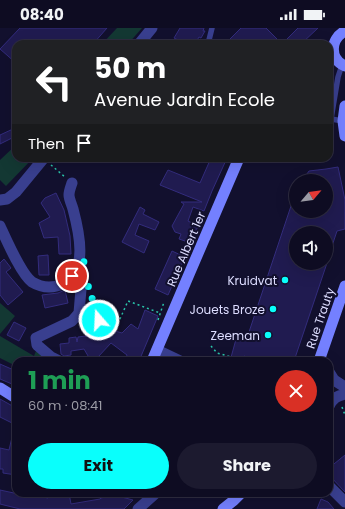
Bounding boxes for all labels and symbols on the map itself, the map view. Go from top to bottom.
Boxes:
north arrow [289,174,333,218]
street label: Rue Albert 1er [163,208,210,289]
pin [55,259,89,293]
place label: Kruidvat [227,272,277,289]
marker: Kruidvat [280,275,290,285]
street label: Rue Trauty [302,285,338,351]
position arrow [78,299,120,341]
place label: Jouets Broze [190,301,265,318]
marker: Jouets Broze [268,304,278,314]
place label: Zeeman [210,327,260,344]
marker: Zeeman [263,330,273,340]

